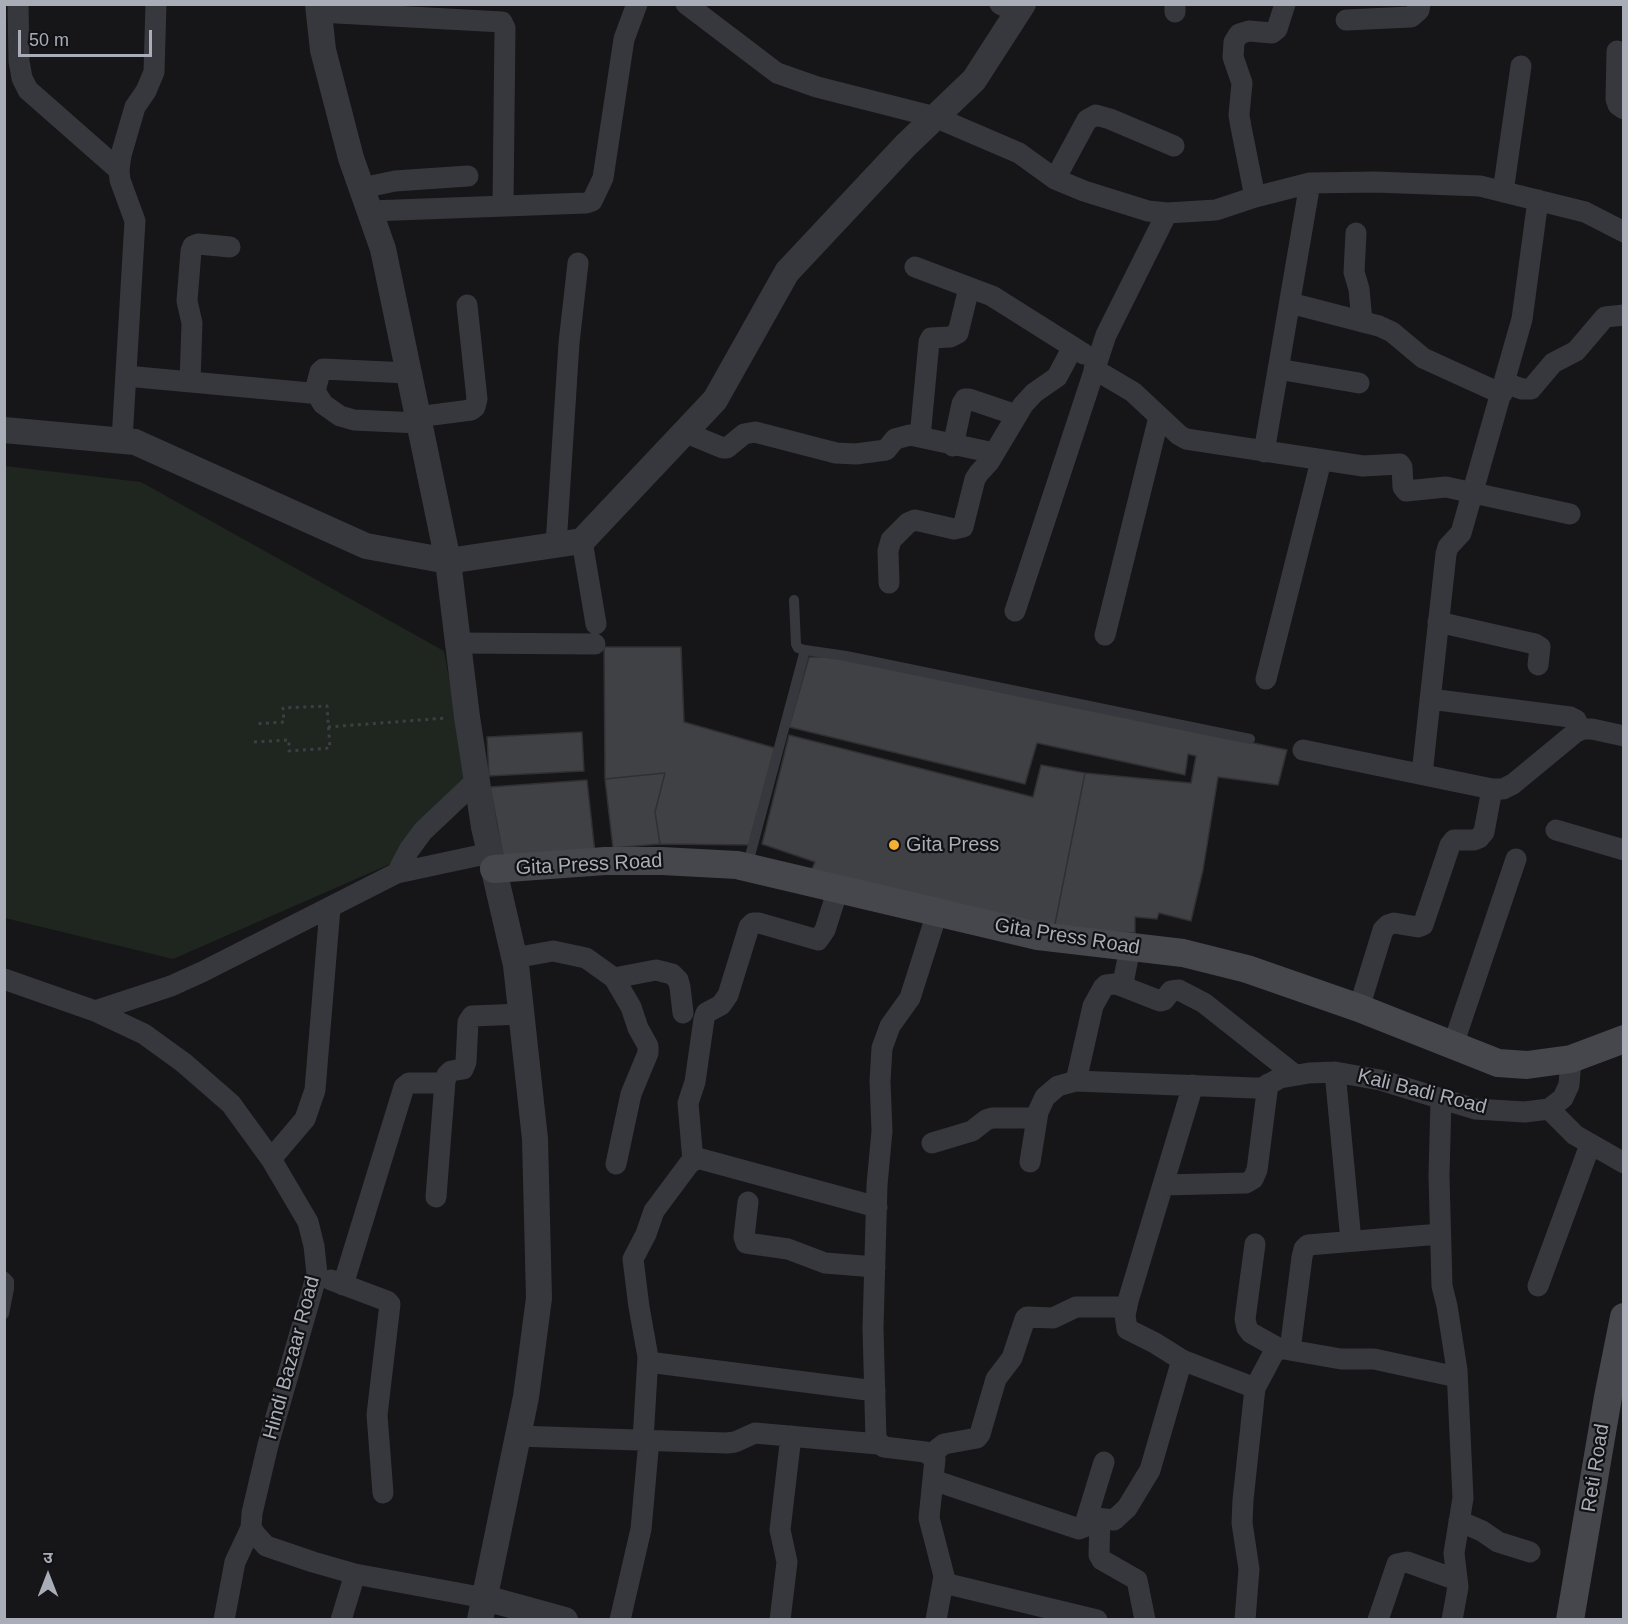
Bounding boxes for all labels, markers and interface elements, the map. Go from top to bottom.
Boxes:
scale bar [21,18,154,56]
text: 50 m [29,30,69,50]
place label: Gita Press [906,833,999,857]
marker: Gita Press [887,838,901,852]
street label: Gita Press Road [515,849,663,881]
street label: Gita Press Road [993,914,1141,960]
street label: Kali Badi Road [1355,1064,1489,1120]
street label: Hindi Bazaar Road [259,1274,325,1442]
street label: Reti Road [1577,1422,1615,1514]
north arrow [18,1546,78,1606]
text: उ [43,1549,53,1566]

